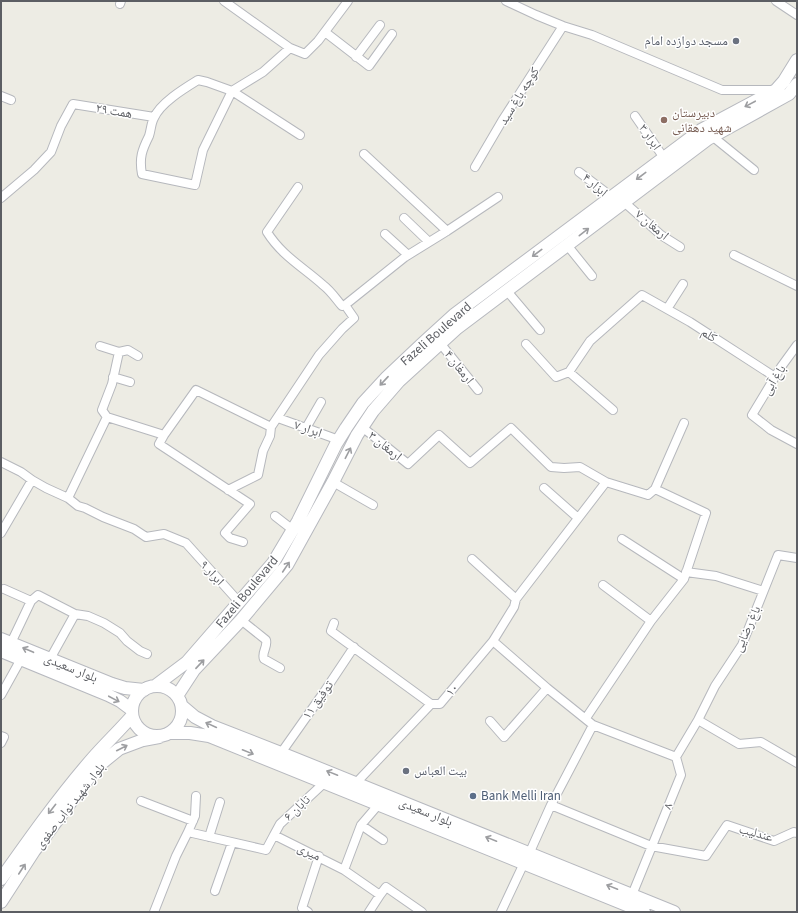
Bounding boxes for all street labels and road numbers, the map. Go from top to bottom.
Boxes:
street label: کوچه باغ سید [494,63,544,128]
street label: همت ۲۹ [94,99,134,123]
street label: ابرار ۳ [634,120,666,154]
street label: ابزار ۴ [578,169,612,201]
street label: ارمغان ۷ [631,206,673,244]
street label: Fazeli Boulevard [396,298,476,370]
street label: کلم [698,323,721,347]
street label: ارمغان ۴ [440,346,478,388]
street label: باغ آبی [758,361,790,399]
street label: ابرار ۷ [292,416,324,442]
street label: ارمغان ۳ [364,427,406,465]
street label: Fazeli Boulevard [211,552,283,632]
street label: ابرار ۹ [196,556,228,590]
street label: باغ رضایی [729,603,765,655]
street label: بلوار سعیدی [41,649,101,687]
street label: توفیق ۱۱ [298,677,338,723]
street label: ۱۰ [441,680,463,700]
street label: بلوار شهید نواب صفوی [31,759,109,853]
street label: تابان ۶ [280,791,314,825]
street label: بلوار سعیدی [396,793,456,831]
street label: ۸ [659,800,677,812]
street label: عندلیب [737,820,775,846]
street label: میری [294,839,324,865]

